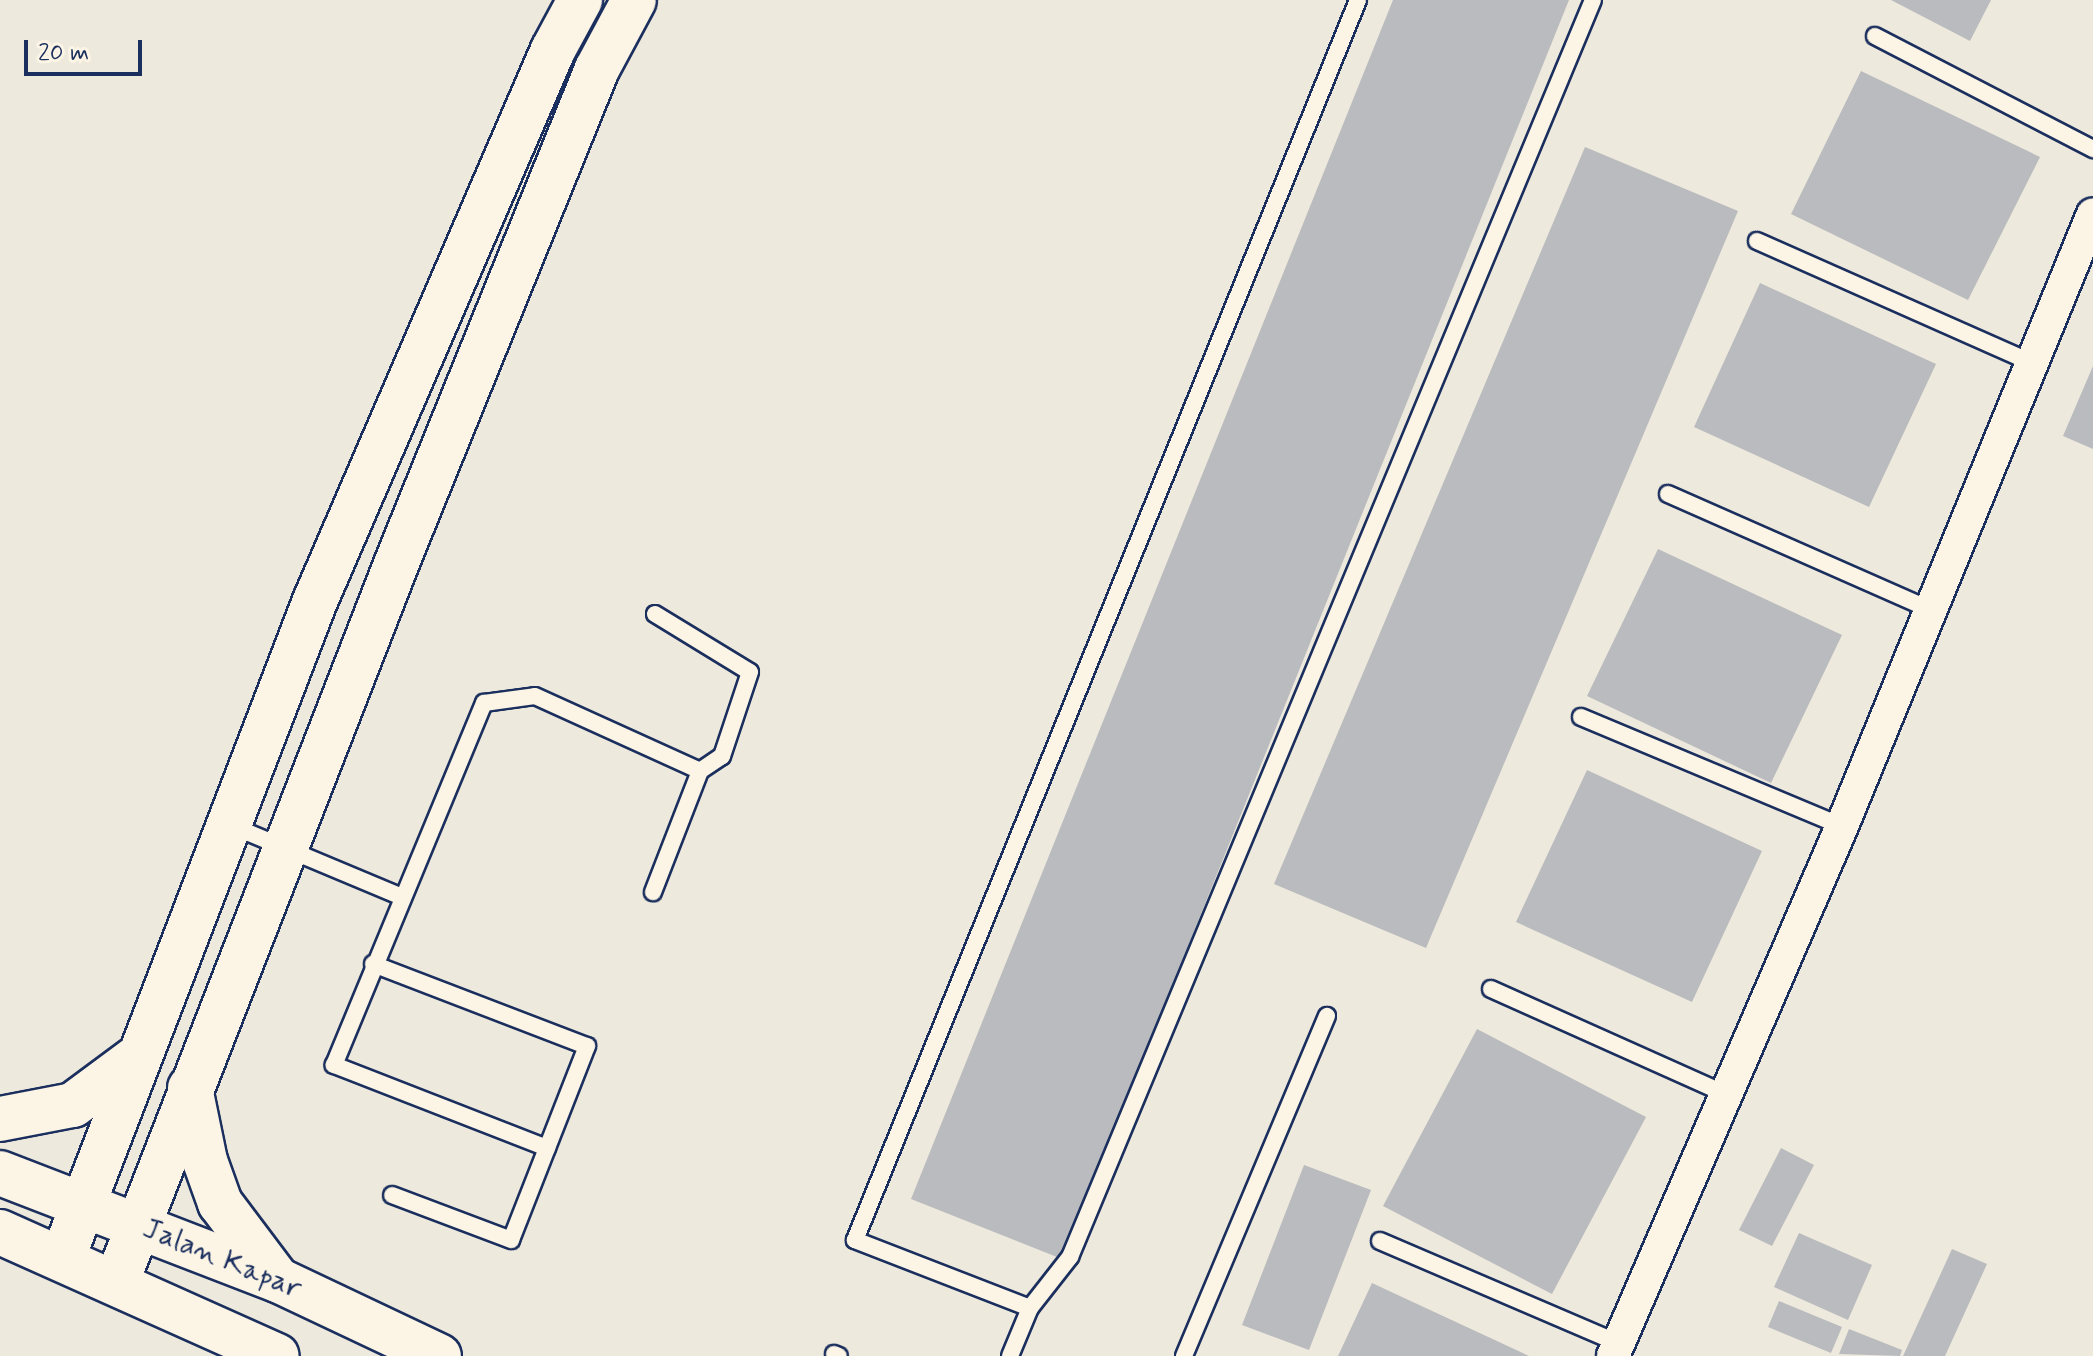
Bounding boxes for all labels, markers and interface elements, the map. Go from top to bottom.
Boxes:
scale bar [28,24,146,74]
text: 20 m [38,38,89,69]
street label: Jalan Kapar [139,1212,305,1306]

